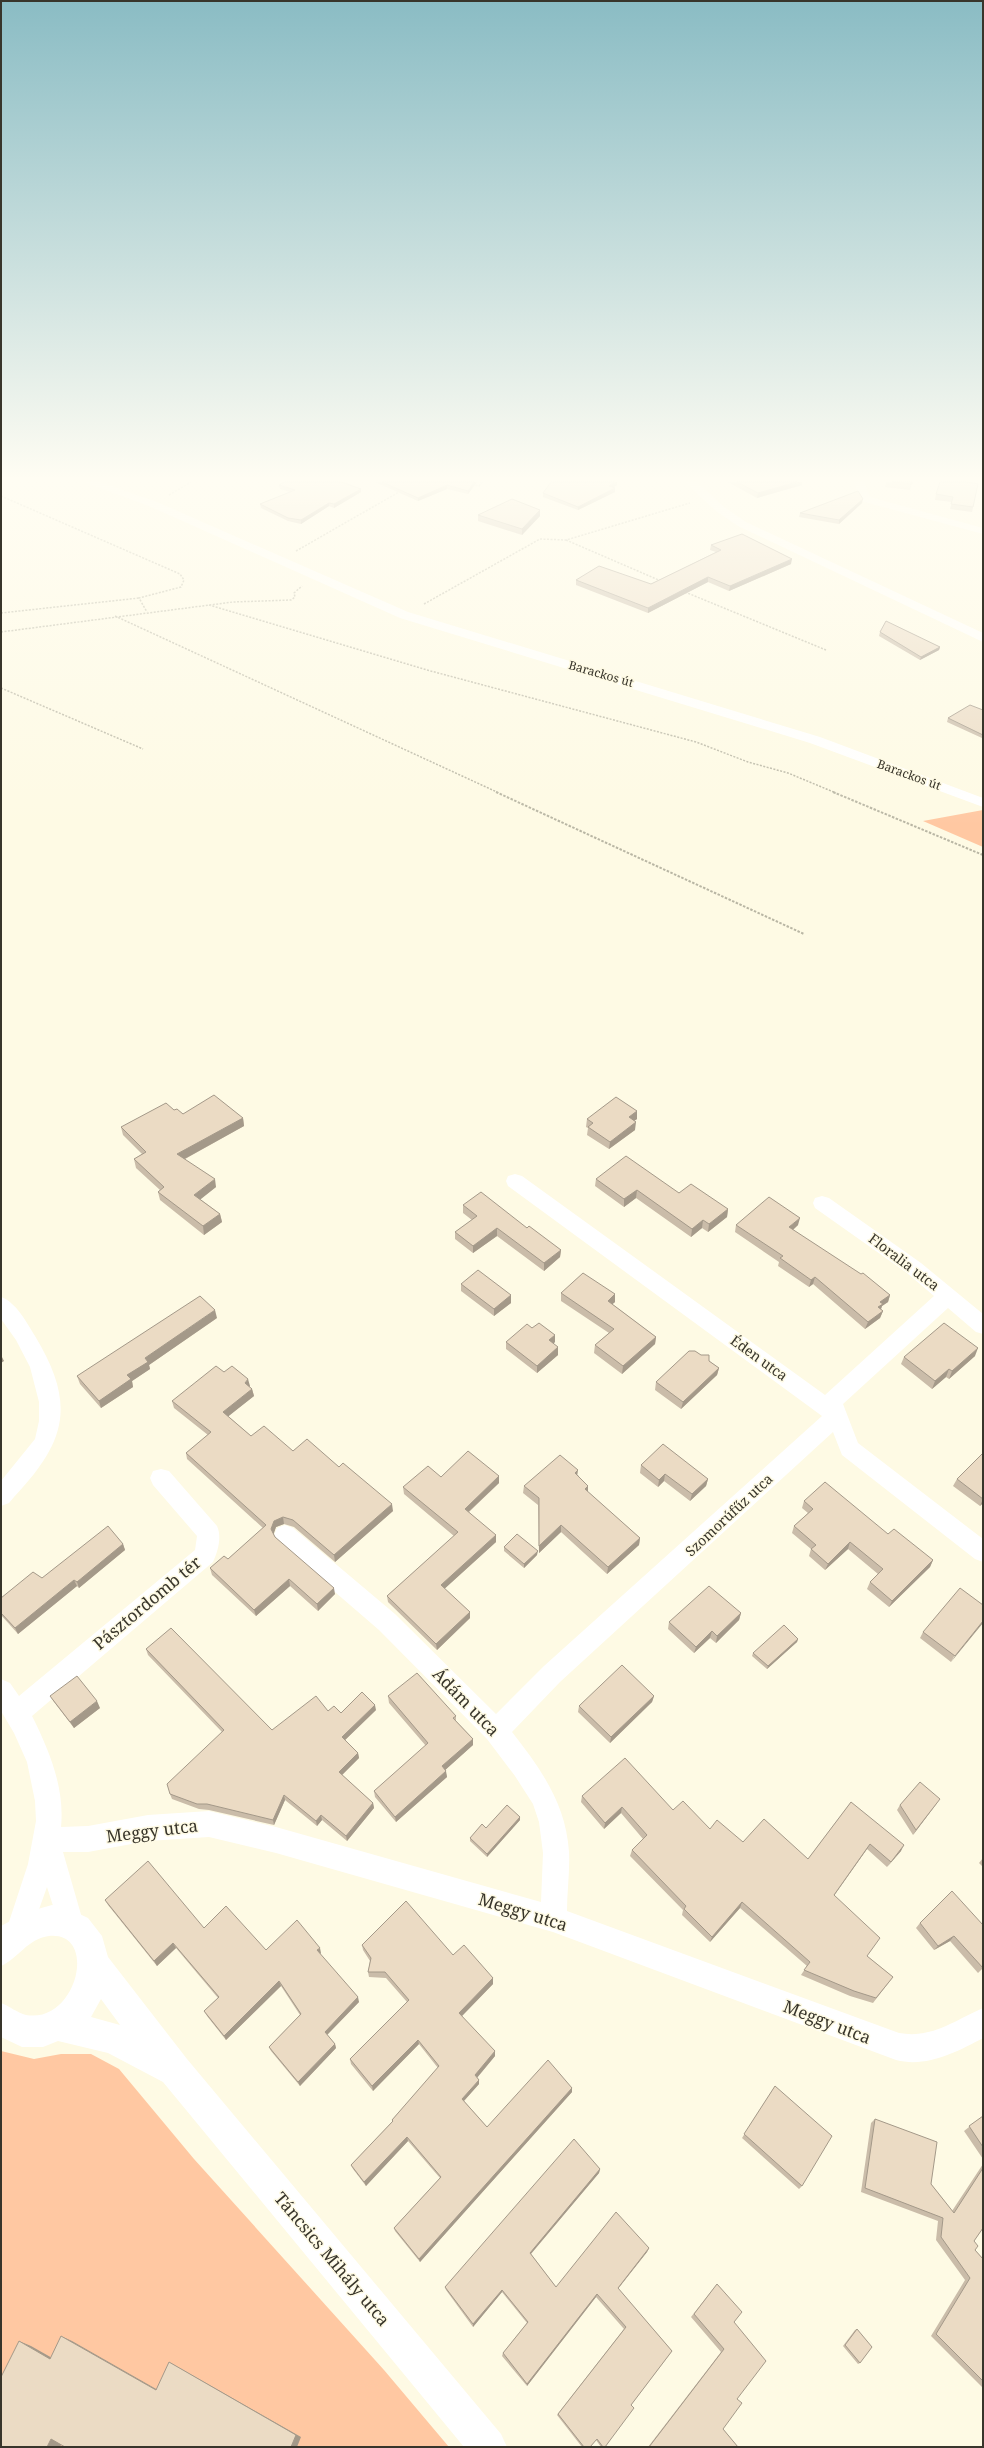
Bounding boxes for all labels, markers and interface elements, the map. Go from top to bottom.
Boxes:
street label: Barackos út [567,656,636,691]
street label: Barackos út [875,755,943,794]
street label: Floralia utca [865,1229,944,1294]
street label: Éden utca [727,1330,792,1385]
street label: Szomorúfűz utca [681,1469,777,1560]
street label: Pásztordomb tér [88,1551,205,1655]
street label: Ádám utca [428,1662,505,1741]
street label: Meggy utca [105,1813,199,1848]
street label: Meggy utca [476,1887,571,1936]
street label: Meggy utca [780,1994,874,2049]
street label: Táncsics Mihály utca [270,2187,395,2330]

